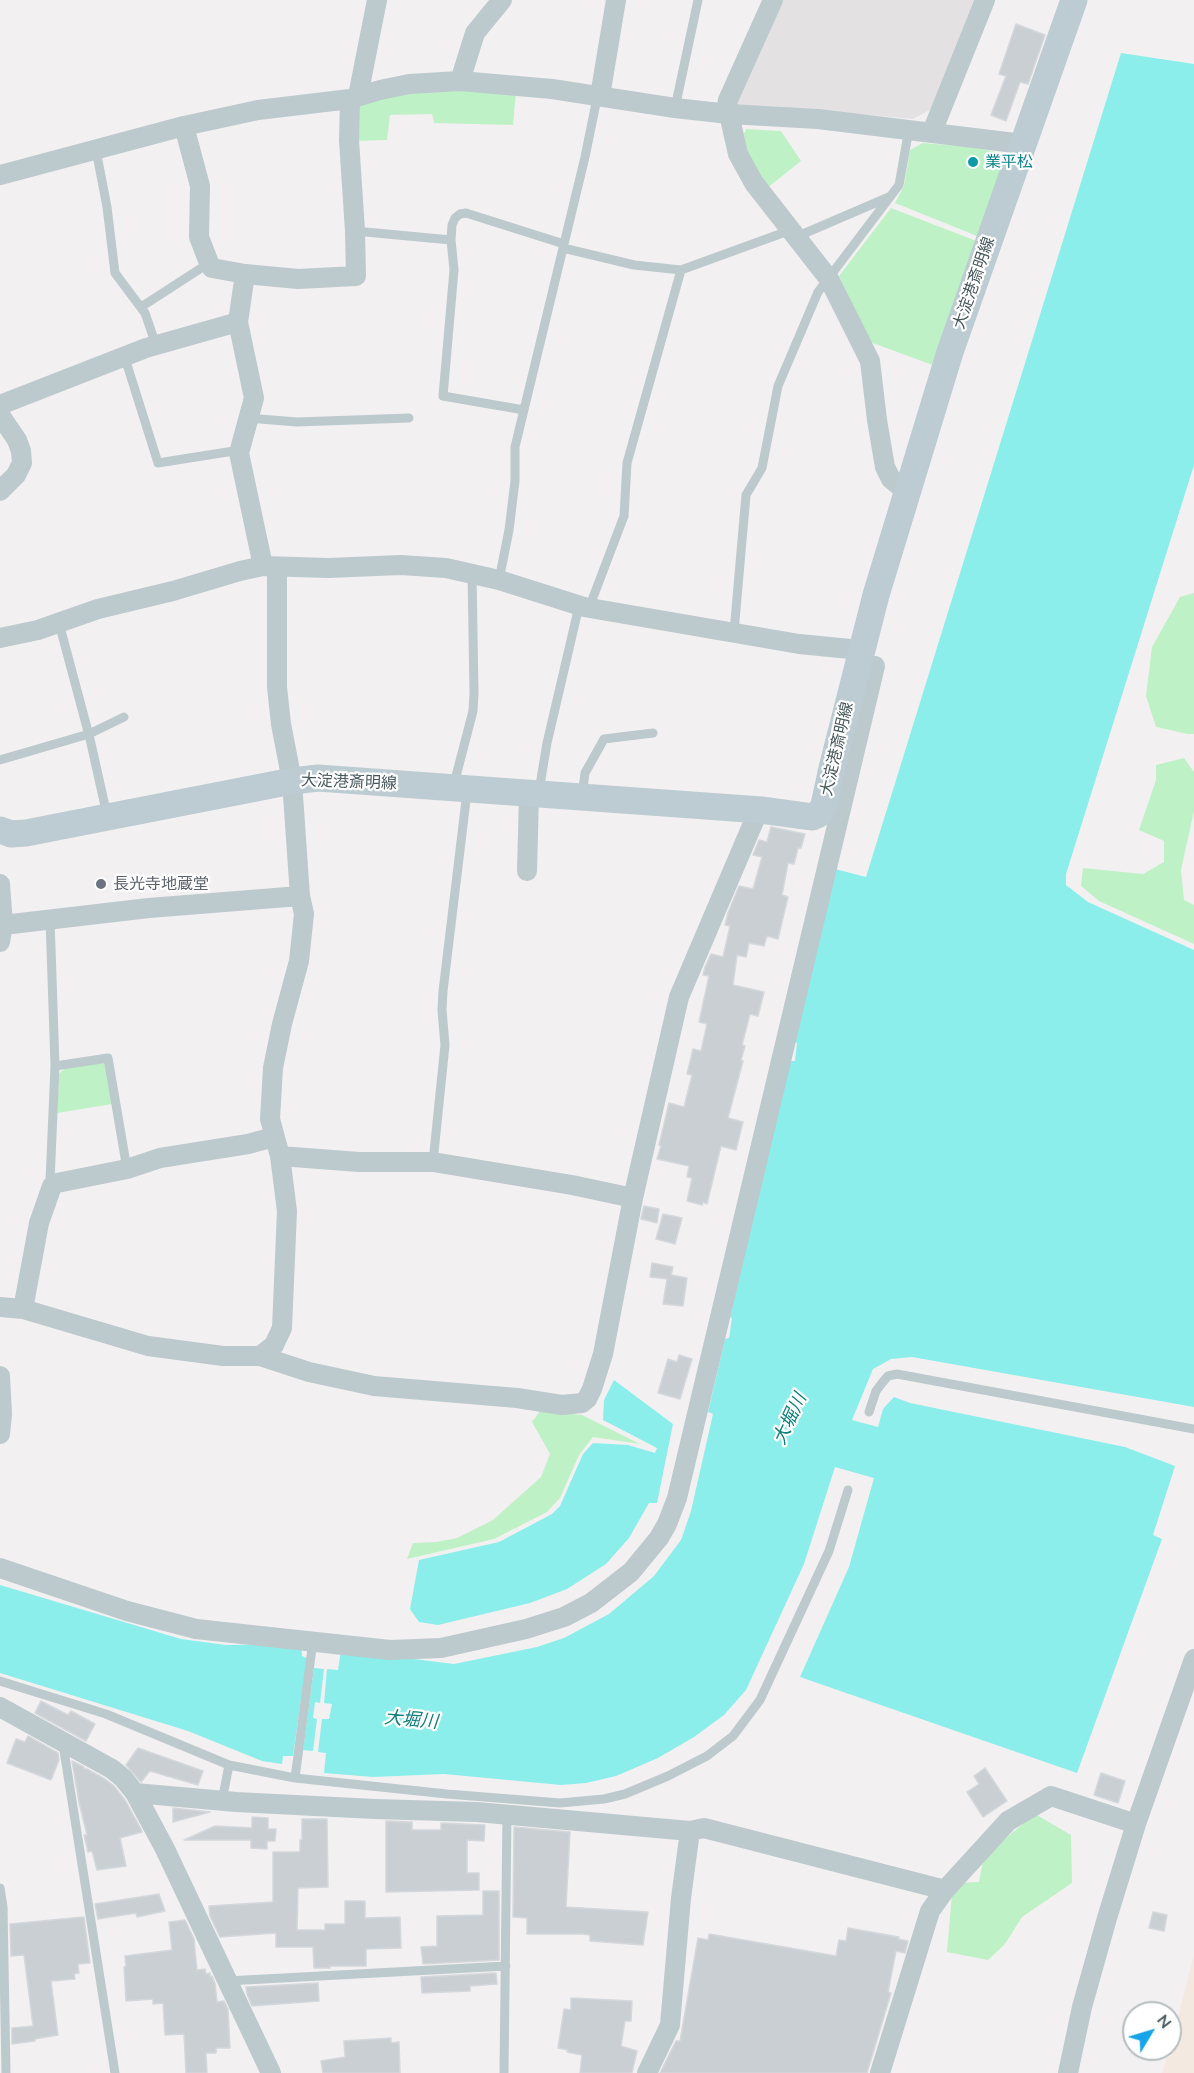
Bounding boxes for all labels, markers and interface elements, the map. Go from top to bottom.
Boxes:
place label: 業平松 [985,152,1033,172]
marker: 業平松 [966,155,980,169]
street label: 大淀港斎明線 [949,234,999,332]
street label: 大淀港斎明線 [817,700,857,798]
street label: 大淀港斎明線 [301,771,397,793]
place label: 長光寺地蔵堂 [113,874,209,894]
marker: 長光寺地蔵堂 [94,877,108,891]
water label: 大堀川 [769,1390,811,1448]
water label: 大堀川 [383,1707,439,1733]
north arrow [1122,2001,1182,2061]
text: N [1153,2010,1176,2032]

